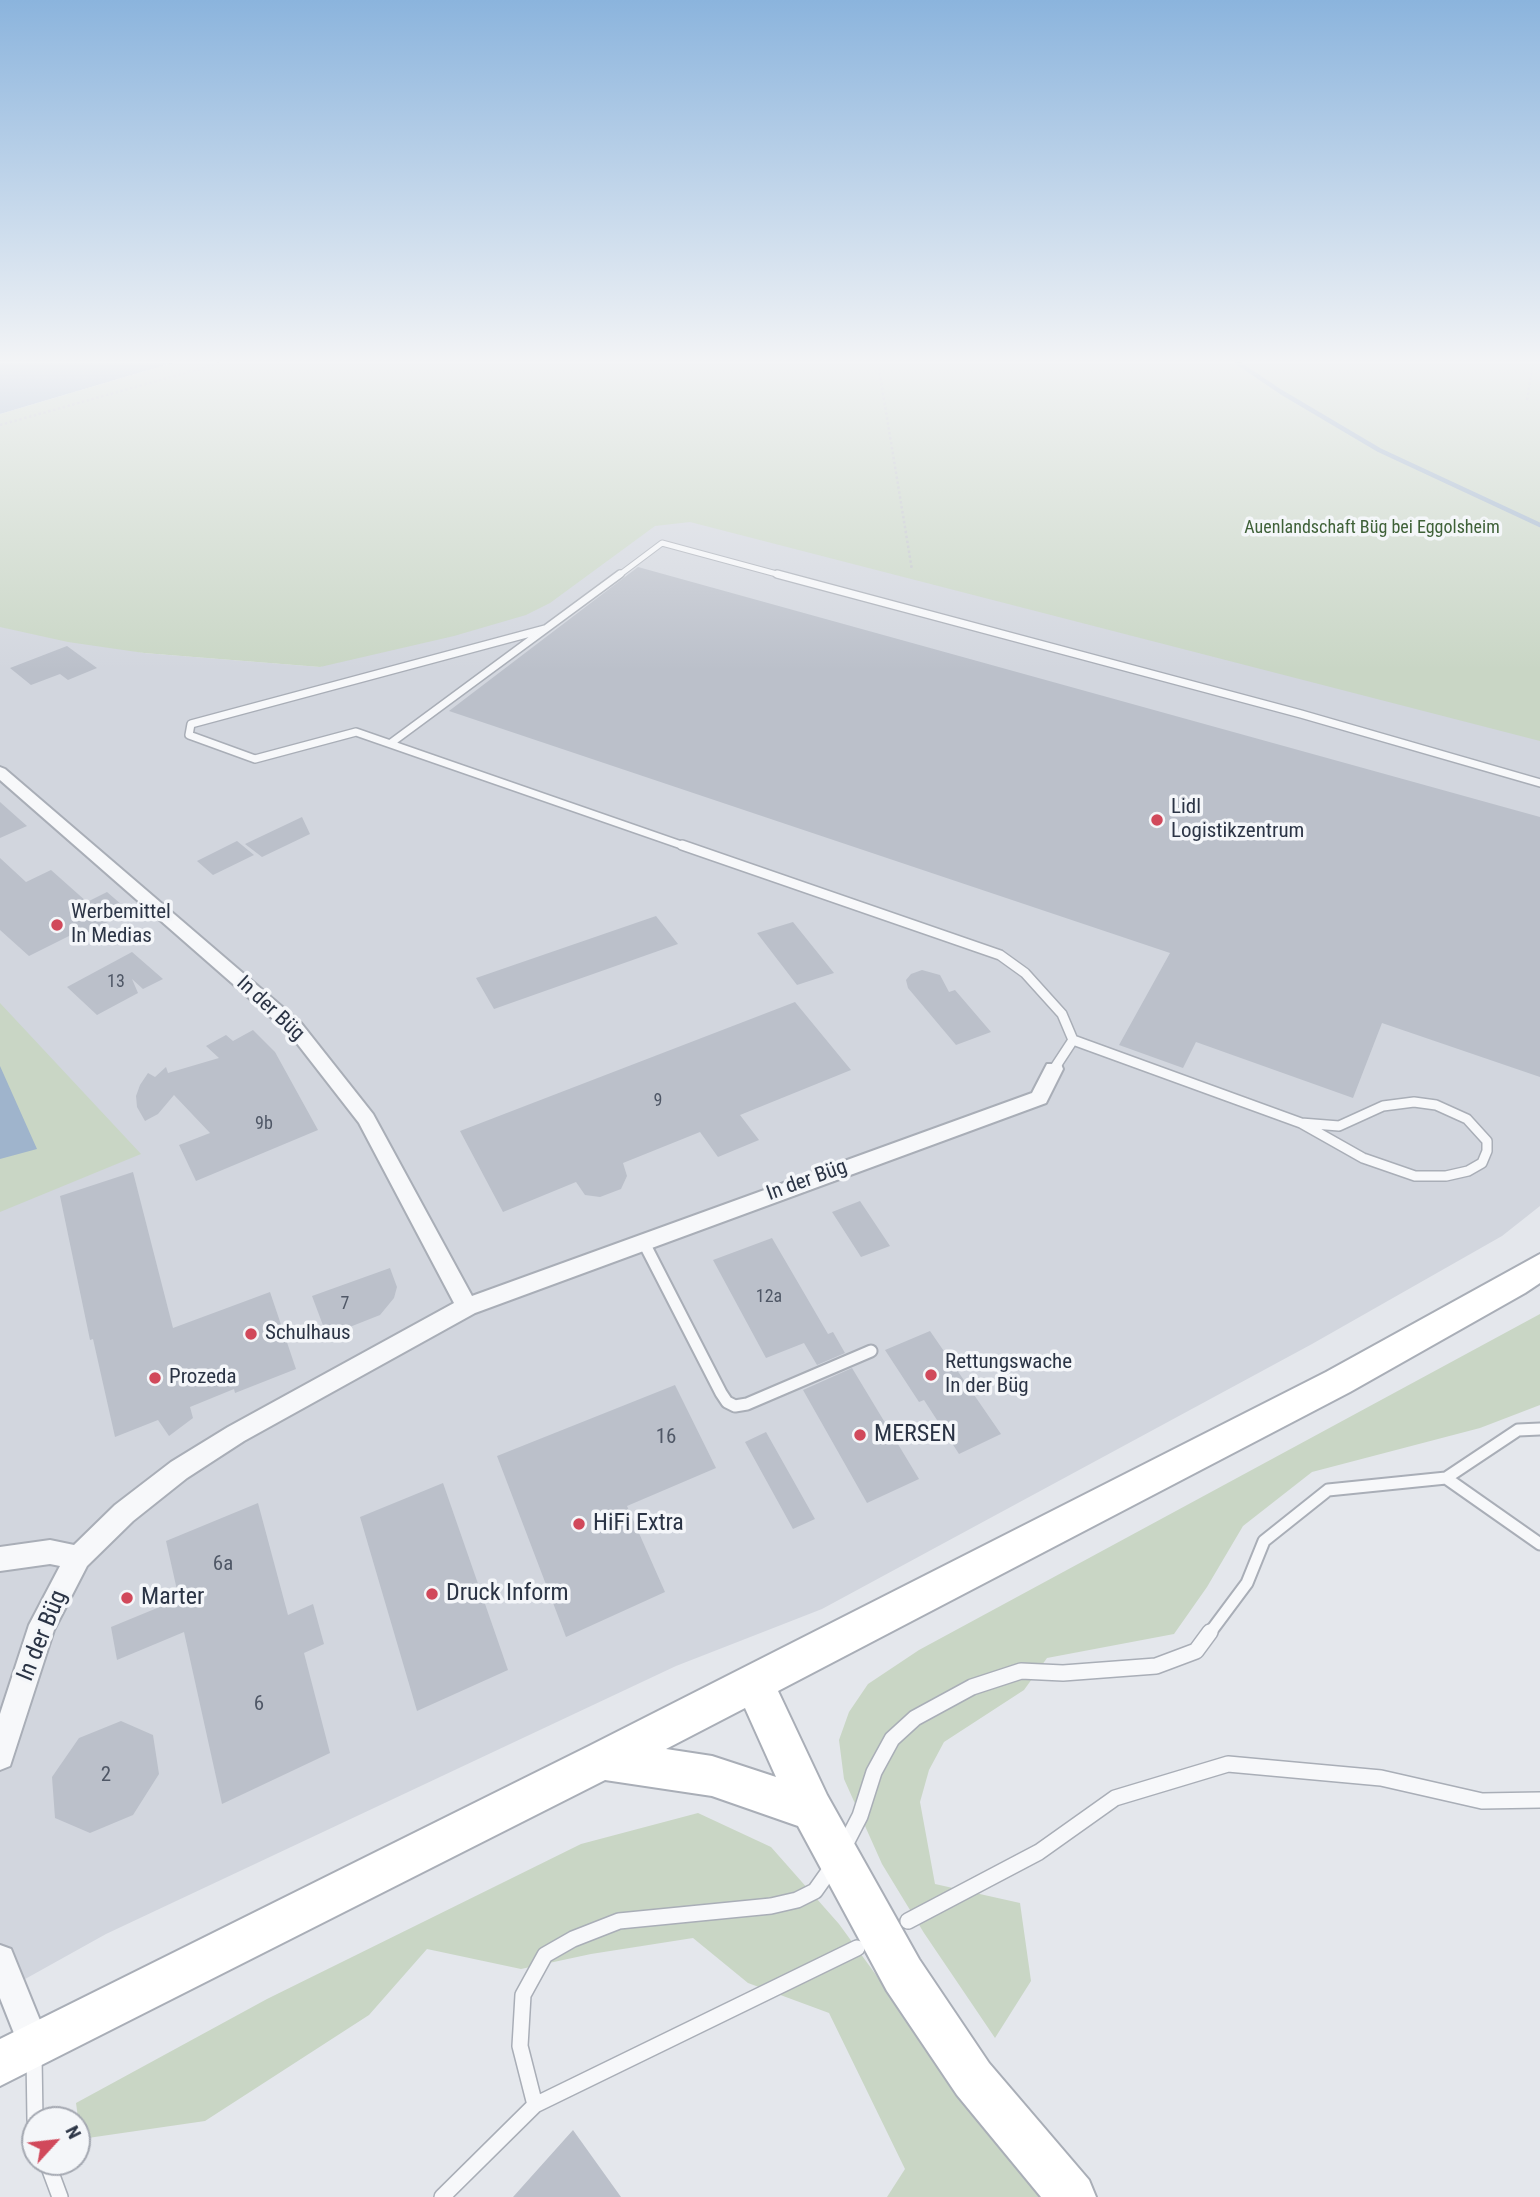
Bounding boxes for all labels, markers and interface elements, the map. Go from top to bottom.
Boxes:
park label: Auenlandschaft Büg bei Eggolsheim [1244,517,1500,539]
place label: Lidl Logistikzentrum [1171,795,1304,845]
marker: Lidl Logistikzentrum [1149,812,1165,828]
place label: Werbemittel In Medias [71,900,171,950]
marker: Werbemittel In Medias [49,917,65,933]
house number: 13 [107,971,125,993]
street label: In der Büg [231,971,309,1047]
house number: 9 [654,1090,662,1112]
house number: 9b [255,1113,273,1135]
street label: In der Büg [763,1155,851,1207]
house number: 12a [756,1286,782,1308]
house number: 7 [341,1293,349,1315]
place label: Schulhaus [265,1321,351,1347]
marker: Schulhaus [243,1326,259,1342]
place label: Rettungswache In der Büg [945,1350,1072,1400]
place label: Prozeda [169,1365,237,1391]
marker: Rettungswache In der Büg [923,1367,939,1383]
marker: Prozeda [147,1370,163,1386]
place label: MERSEN [874,1421,956,1449]
house number: 16 [656,1425,676,1451]
marker: MERSEN [852,1427,868,1443]
place label: HiFi Extra [593,1510,684,1538]
marker: HiFi Extra [571,1516,587,1532]
house number: 6a [213,1552,233,1578]
place label: Druck Inform [446,1580,569,1608]
place label: Marter [141,1584,204,1612]
street label: In der Büg [12,1586,74,1686]
marker: Druck Inform [424,1586,440,1602]
marker: Marter [119,1590,135,1606]
house number: 6 [254,1692,264,1718]
house number: 2 [101,1763,111,1789]
north arrow [21,2106,91,2176]
text: N [60,2122,86,2143]

